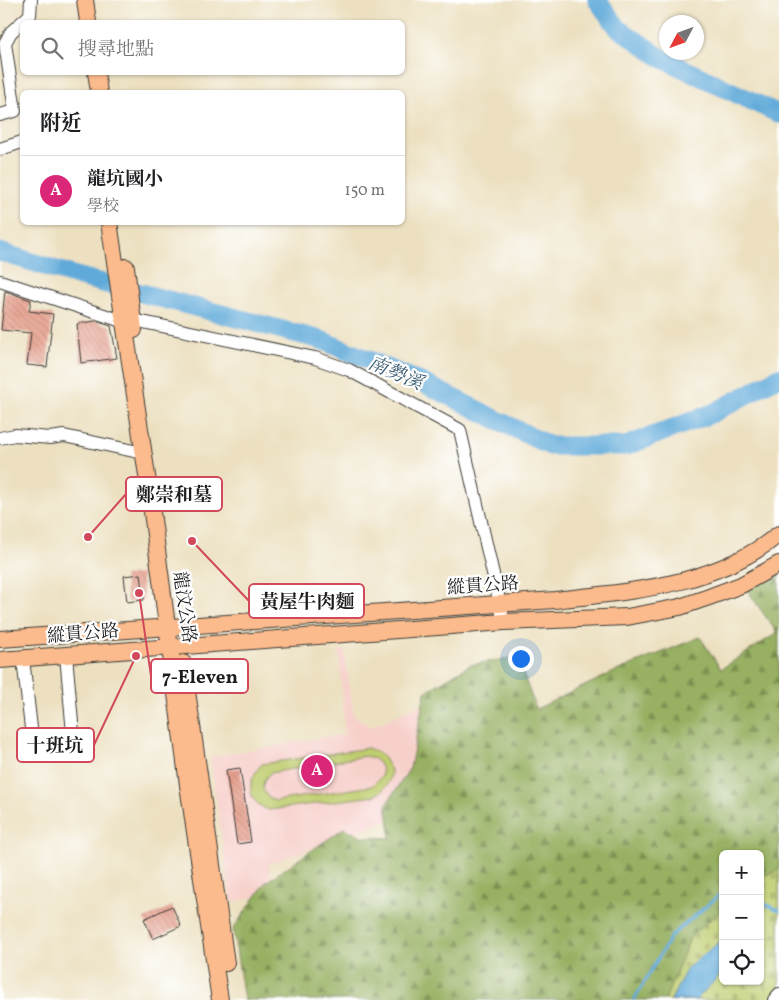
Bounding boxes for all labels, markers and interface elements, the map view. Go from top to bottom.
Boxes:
north arrow [659,15,704,60]
search box [20,20,405,75]
icon: search [38,34,66,62]
text: 搜尋地點 [78,37,154,63]
text: 附近 [40,110,82,139]
text: 龍坑國小 [87,167,163,193]
text: A [50,180,62,202]
text: 150 m [344,180,385,202]
text: 學校 [87,196,119,218]
water label: 南勢溪 [364,351,428,398]
callout: 鄭崇和墓 [126,477,222,511]
text: 鄭崇和墓 [136,483,212,509]
street label: 龍汶公路 [166,570,201,645]
street label: 縱貫公路 [446,572,520,601]
callout: 黃屋牛肉麵 [249,584,364,618]
text: 黃屋牛肉麵 [259,590,355,616]
street label: 縱貫公路 [46,619,120,650]
your location [508,646,534,672]
callout: 7-Eleven [151,659,248,693]
text: 7-Eleven [162,665,238,691]
callout: 十班坑 [17,728,94,762]
text: 十班坑 [26,734,84,760]
pin: A [301,752,333,790]
map controls [719,850,764,985]
button: + [719,850,764,895]
button: − [719,895,764,940]
button: locate [719,940,764,985]

